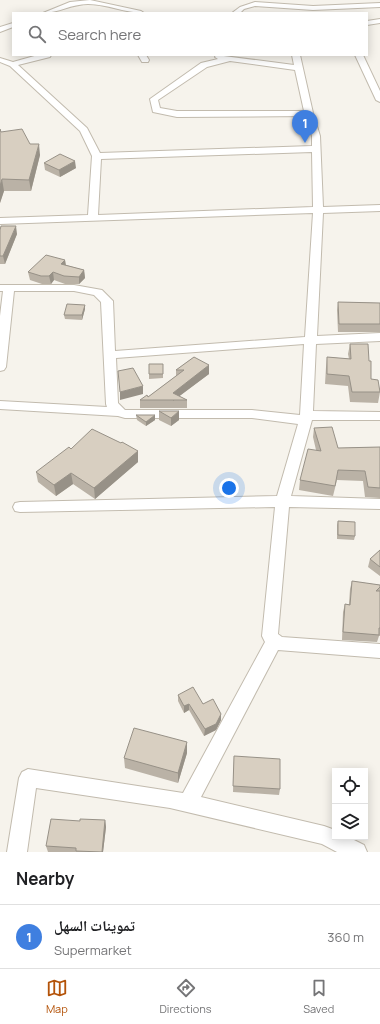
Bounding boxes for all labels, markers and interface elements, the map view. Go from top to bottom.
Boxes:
search box [12,12,368,56]
icon: search [26,23,48,45]
text: Search here [58,24,141,45]
pin: 1 [292,110,318,143]
your location [219,478,239,498]
map controls [332,768,368,840]
button: locate [332,768,368,804]
button: layers [332,804,368,840]
text: Nearby [16,867,74,890]
text: تموينات السهل [54,915,135,936]
text: 1 [26,928,32,946]
text: 360 m [327,928,364,946]
text: Supermarket [54,941,132,959]
tab: Map [46,977,68,1016]
tab: Directions [159,977,212,1016]
tab: Saved [303,977,334,1016]

